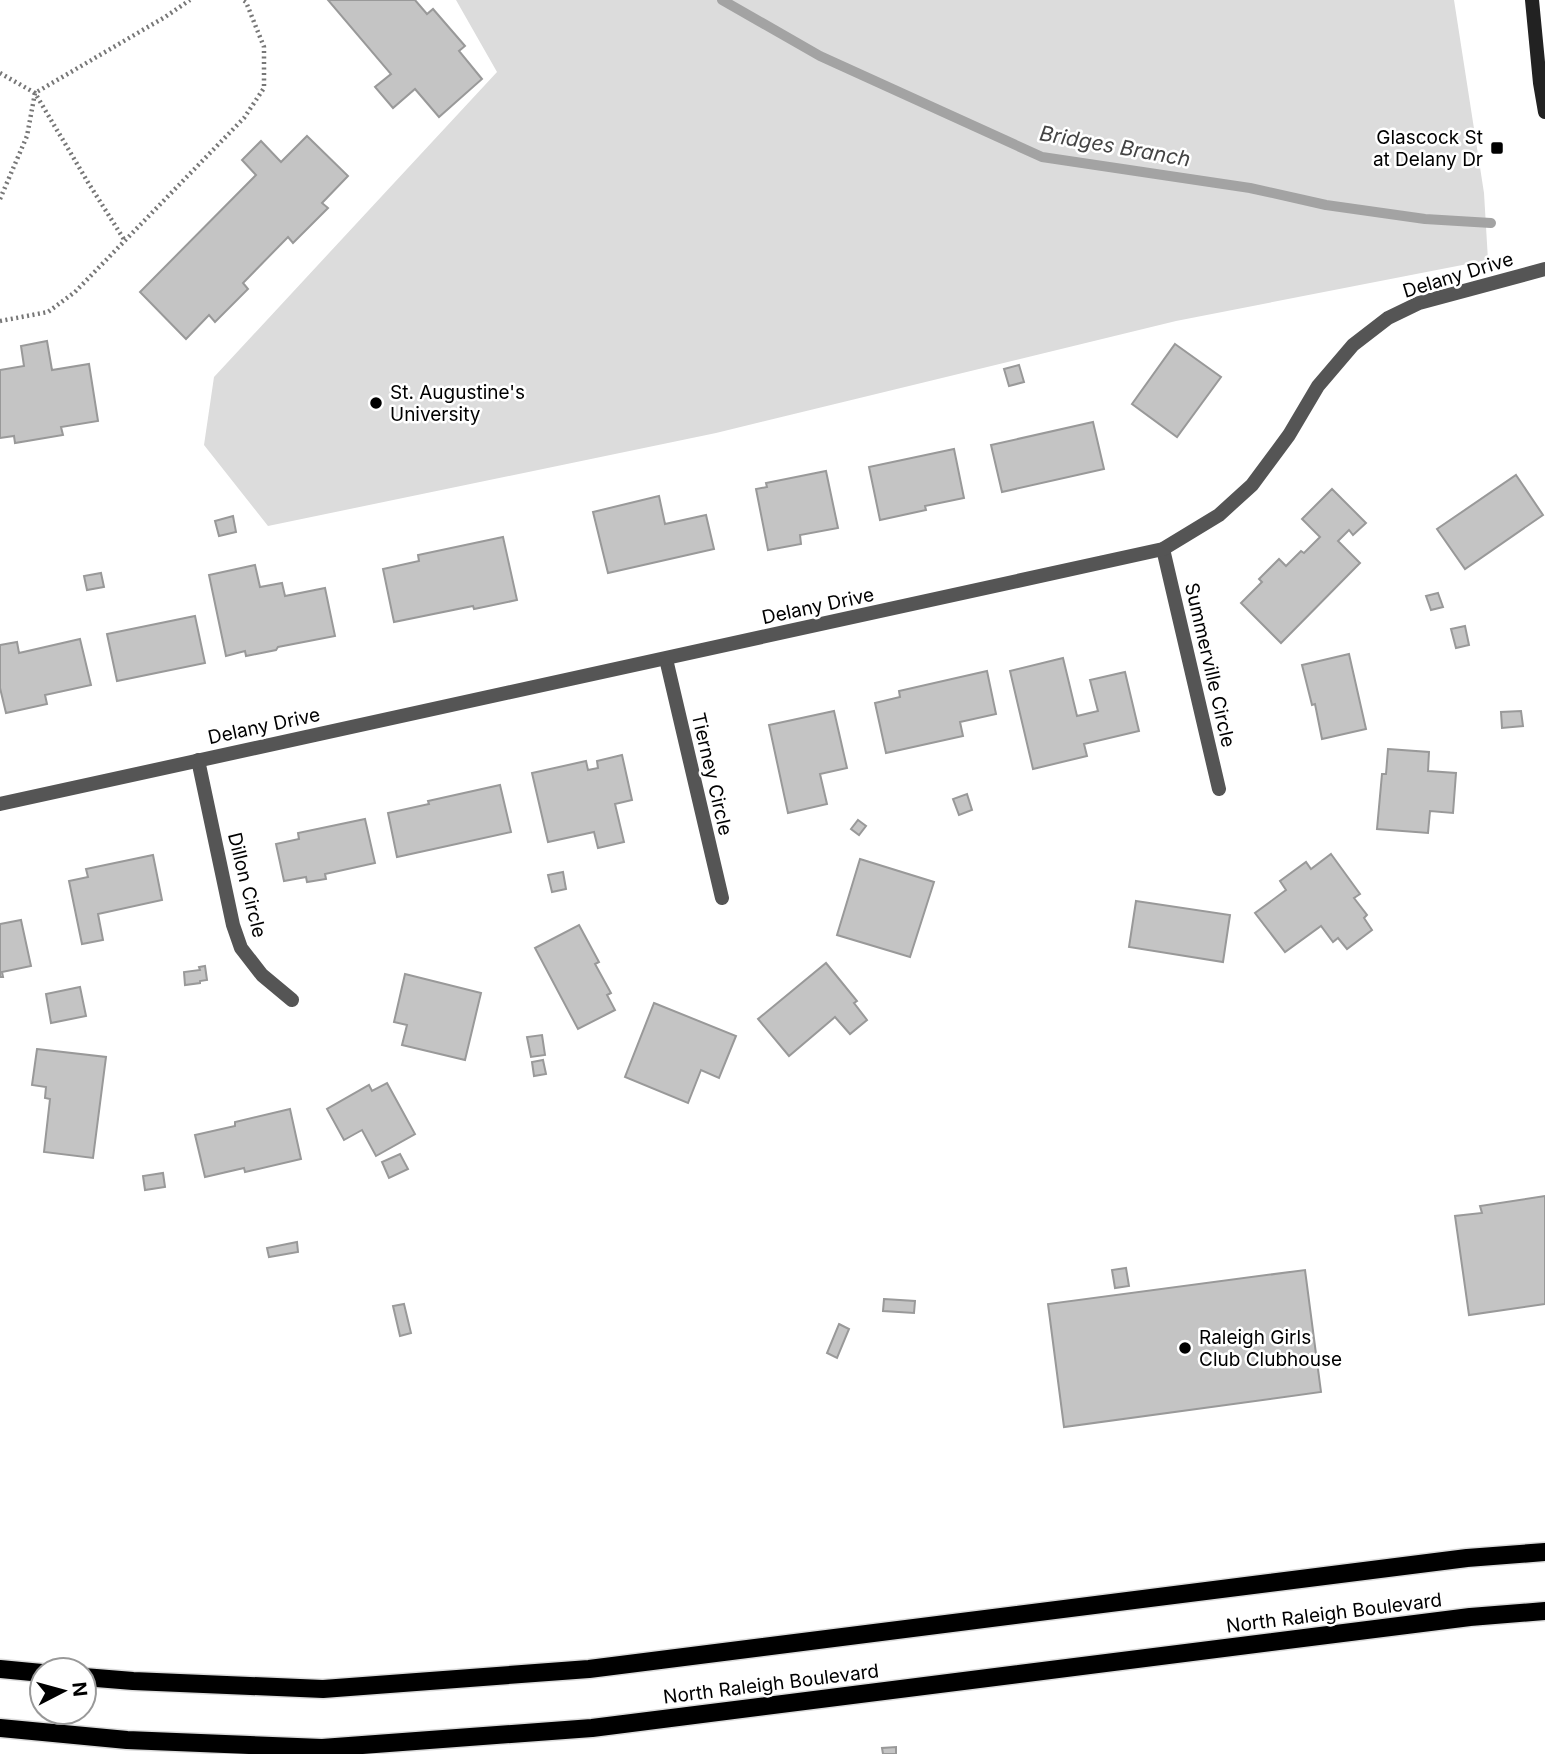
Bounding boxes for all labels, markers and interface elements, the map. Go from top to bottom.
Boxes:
water label: Bridges Branch [1038,120,1192,172]
place label: Glascock St at Delany Dr [1373,126,1483,171]
marker: Glascock St at Delany Dr [1489,140,1505,156]
street label: Delany Drive [1400,247,1516,303]
place label: St. Augustine's University [390,381,525,426]
marker: St. Augustine's University [368,395,384,411]
street label: Summerville Circle [1180,581,1240,749]
street label: Delany Drive [760,583,876,629]
street label: Delany Drive [206,703,322,749]
street label: Tierney Circle [687,710,737,838]
street label: Dillon Circle [223,830,271,940]
place label: Raleigh Girls Club Clubhouse [1199,1326,1342,1371]
marker: Raleigh Girls Club Clubhouse [1177,1340,1193,1356]
street label: North Raleigh Boulevard [1225,1588,1443,1638]
north arrow [28,1656,98,1726]
street label: North Raleigh Boulevard [662,1659,880,1709]
text: N [67,1681,92,1698]

